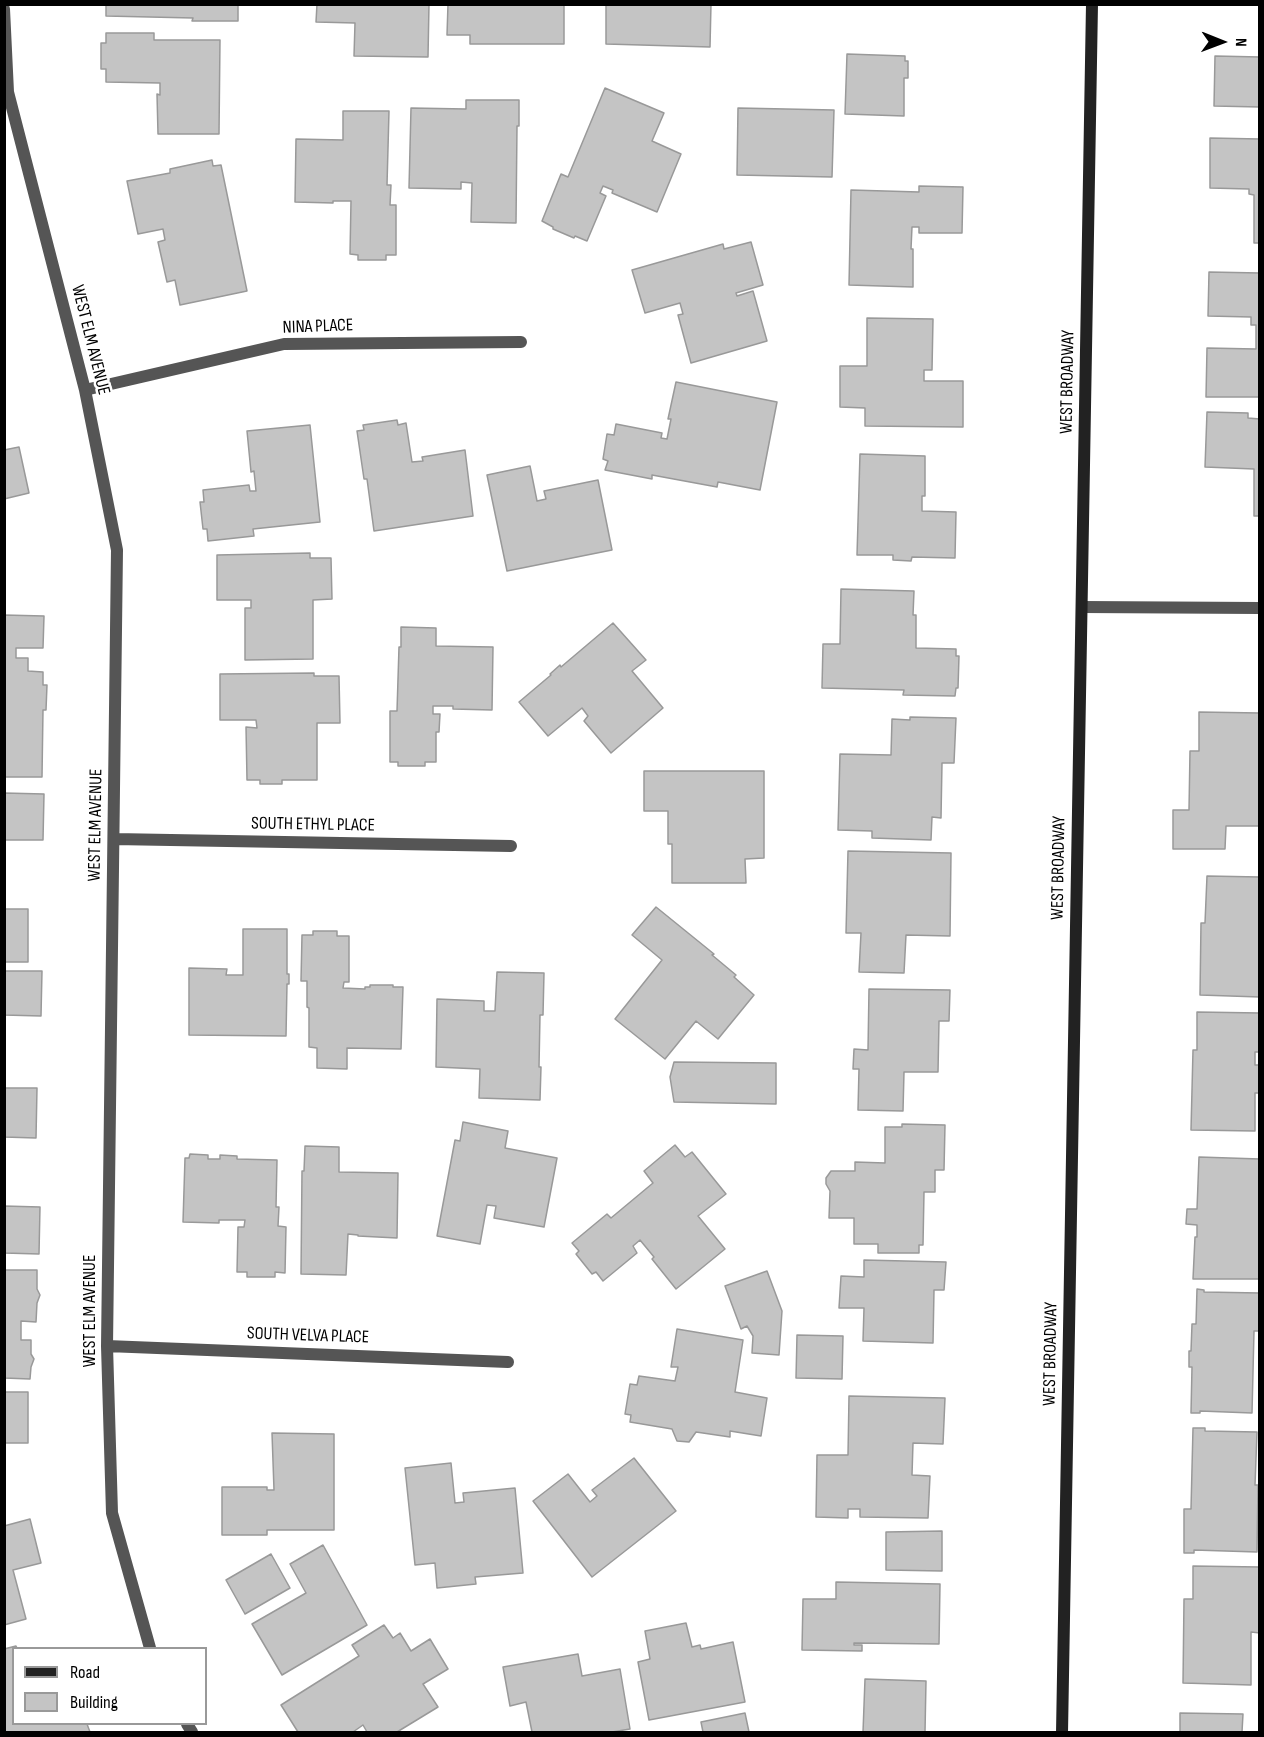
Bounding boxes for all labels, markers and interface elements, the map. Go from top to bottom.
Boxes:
north arrow [1192,12,1252,72]
text: N [1231,38,1250,47]
street label: WEST ELM AVENUE [66,283,114,397]
street label: NINA PLACE [282,315,354,339]
street label: WEST BROADWAY [1056,330,1080,434]
street label: WEST ELM AVENUE [84,768,108,882]
street label: SOUTH ETHYL PLACE [251,813,375,837]
street label: WEST BROADWAY [1047,816,1071,920]
street label: WEST ELM AVENUE [79,1255,101,1367]
street label: WEST BROADWAY [1039,1302,1063,1406]
street label: SOUTH VELVA PLACE [247,1323,369,1349]
legend [12,1647,207,1725]
text: Road [70,1662,100,1683]
text: Building [70,1692,118,1713]

